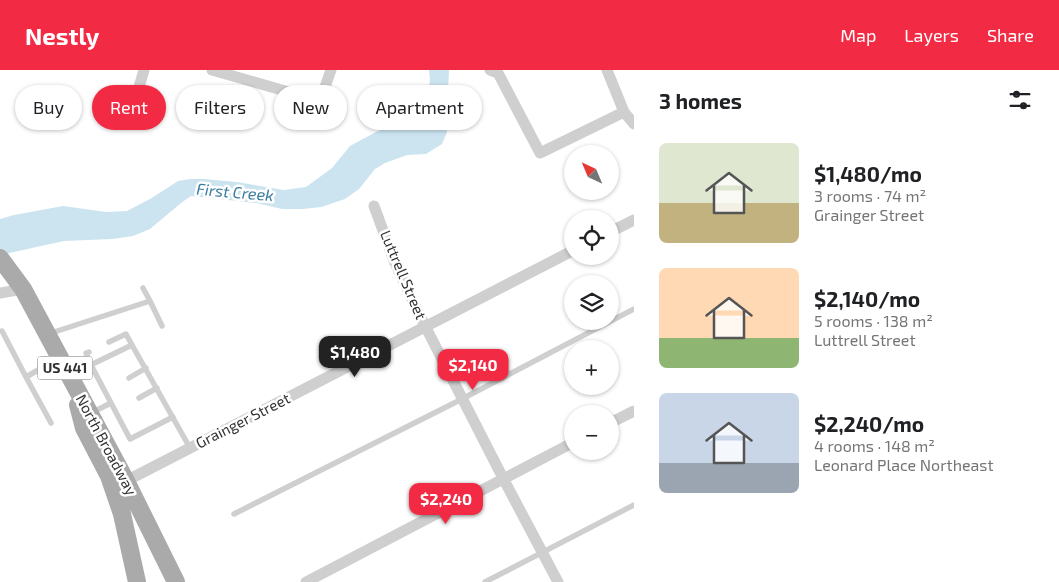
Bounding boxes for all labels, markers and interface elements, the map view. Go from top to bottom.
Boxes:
text: Nestly [25,21,99,50]
text: Map [840,24,876,46]
text: Layers [904,24,959,46]
text: Share [987,24,1034,46]
chip: Buy [15,85,82,130]
chip: Rent [92,85,166,130]
chip: Filters [176,85,264,130]
chip: New [274,85,347,130]
chip: Apartment [357,85,482,130]
icon: filters [1006,86,1034,114]
text: 3 homes [659,88,742,113]
north arrow [564,145,619,200]
map controls [564,145,619,460]
text: $1,480/mo [814,161,922,186]
icon: home [699,163,759,223]
water label: First Creek [196,179,274,204]
text: 3 rooms · 74 m² [814,186,926,205]
text: Grainger Street [814,205,924,224]
button: locate [564,210,619,265]
street label: Luttrell Street [377,227,431,322]
button: layers [564,275,619,330]
text: $2,140/mo [814,286,920,311]
icon: home [699,288,759,348]
text: 5 rooms · 138 m² [814,311,933,330]
text: Luttrell Street [814,330,915,349]
pin: $1,480 [314,336,396,378]
button: + [564,340,619,395]
text: $1,480 [330,342,380,361]
pin: $2,140 [432,348,514,391]
text: $2,140 [449,355,497,374]
road number: US 441 [38,356,92,380]
street label: Grainger Street [192,389,293,452]
street label: North Broadway [73,391,141,498]
button: − [564,405,619,460]
text: $2,240/mo [814,411,924,436]
icon: home [699,413,759,473]
text: 4 rooms · 148 m² [814,436,935,455]
text: Leonard Place Northeast [814,455,994,474]
pin: $2,240 [405,482,487,525]
text: $2,240 [420,489,472,508]

